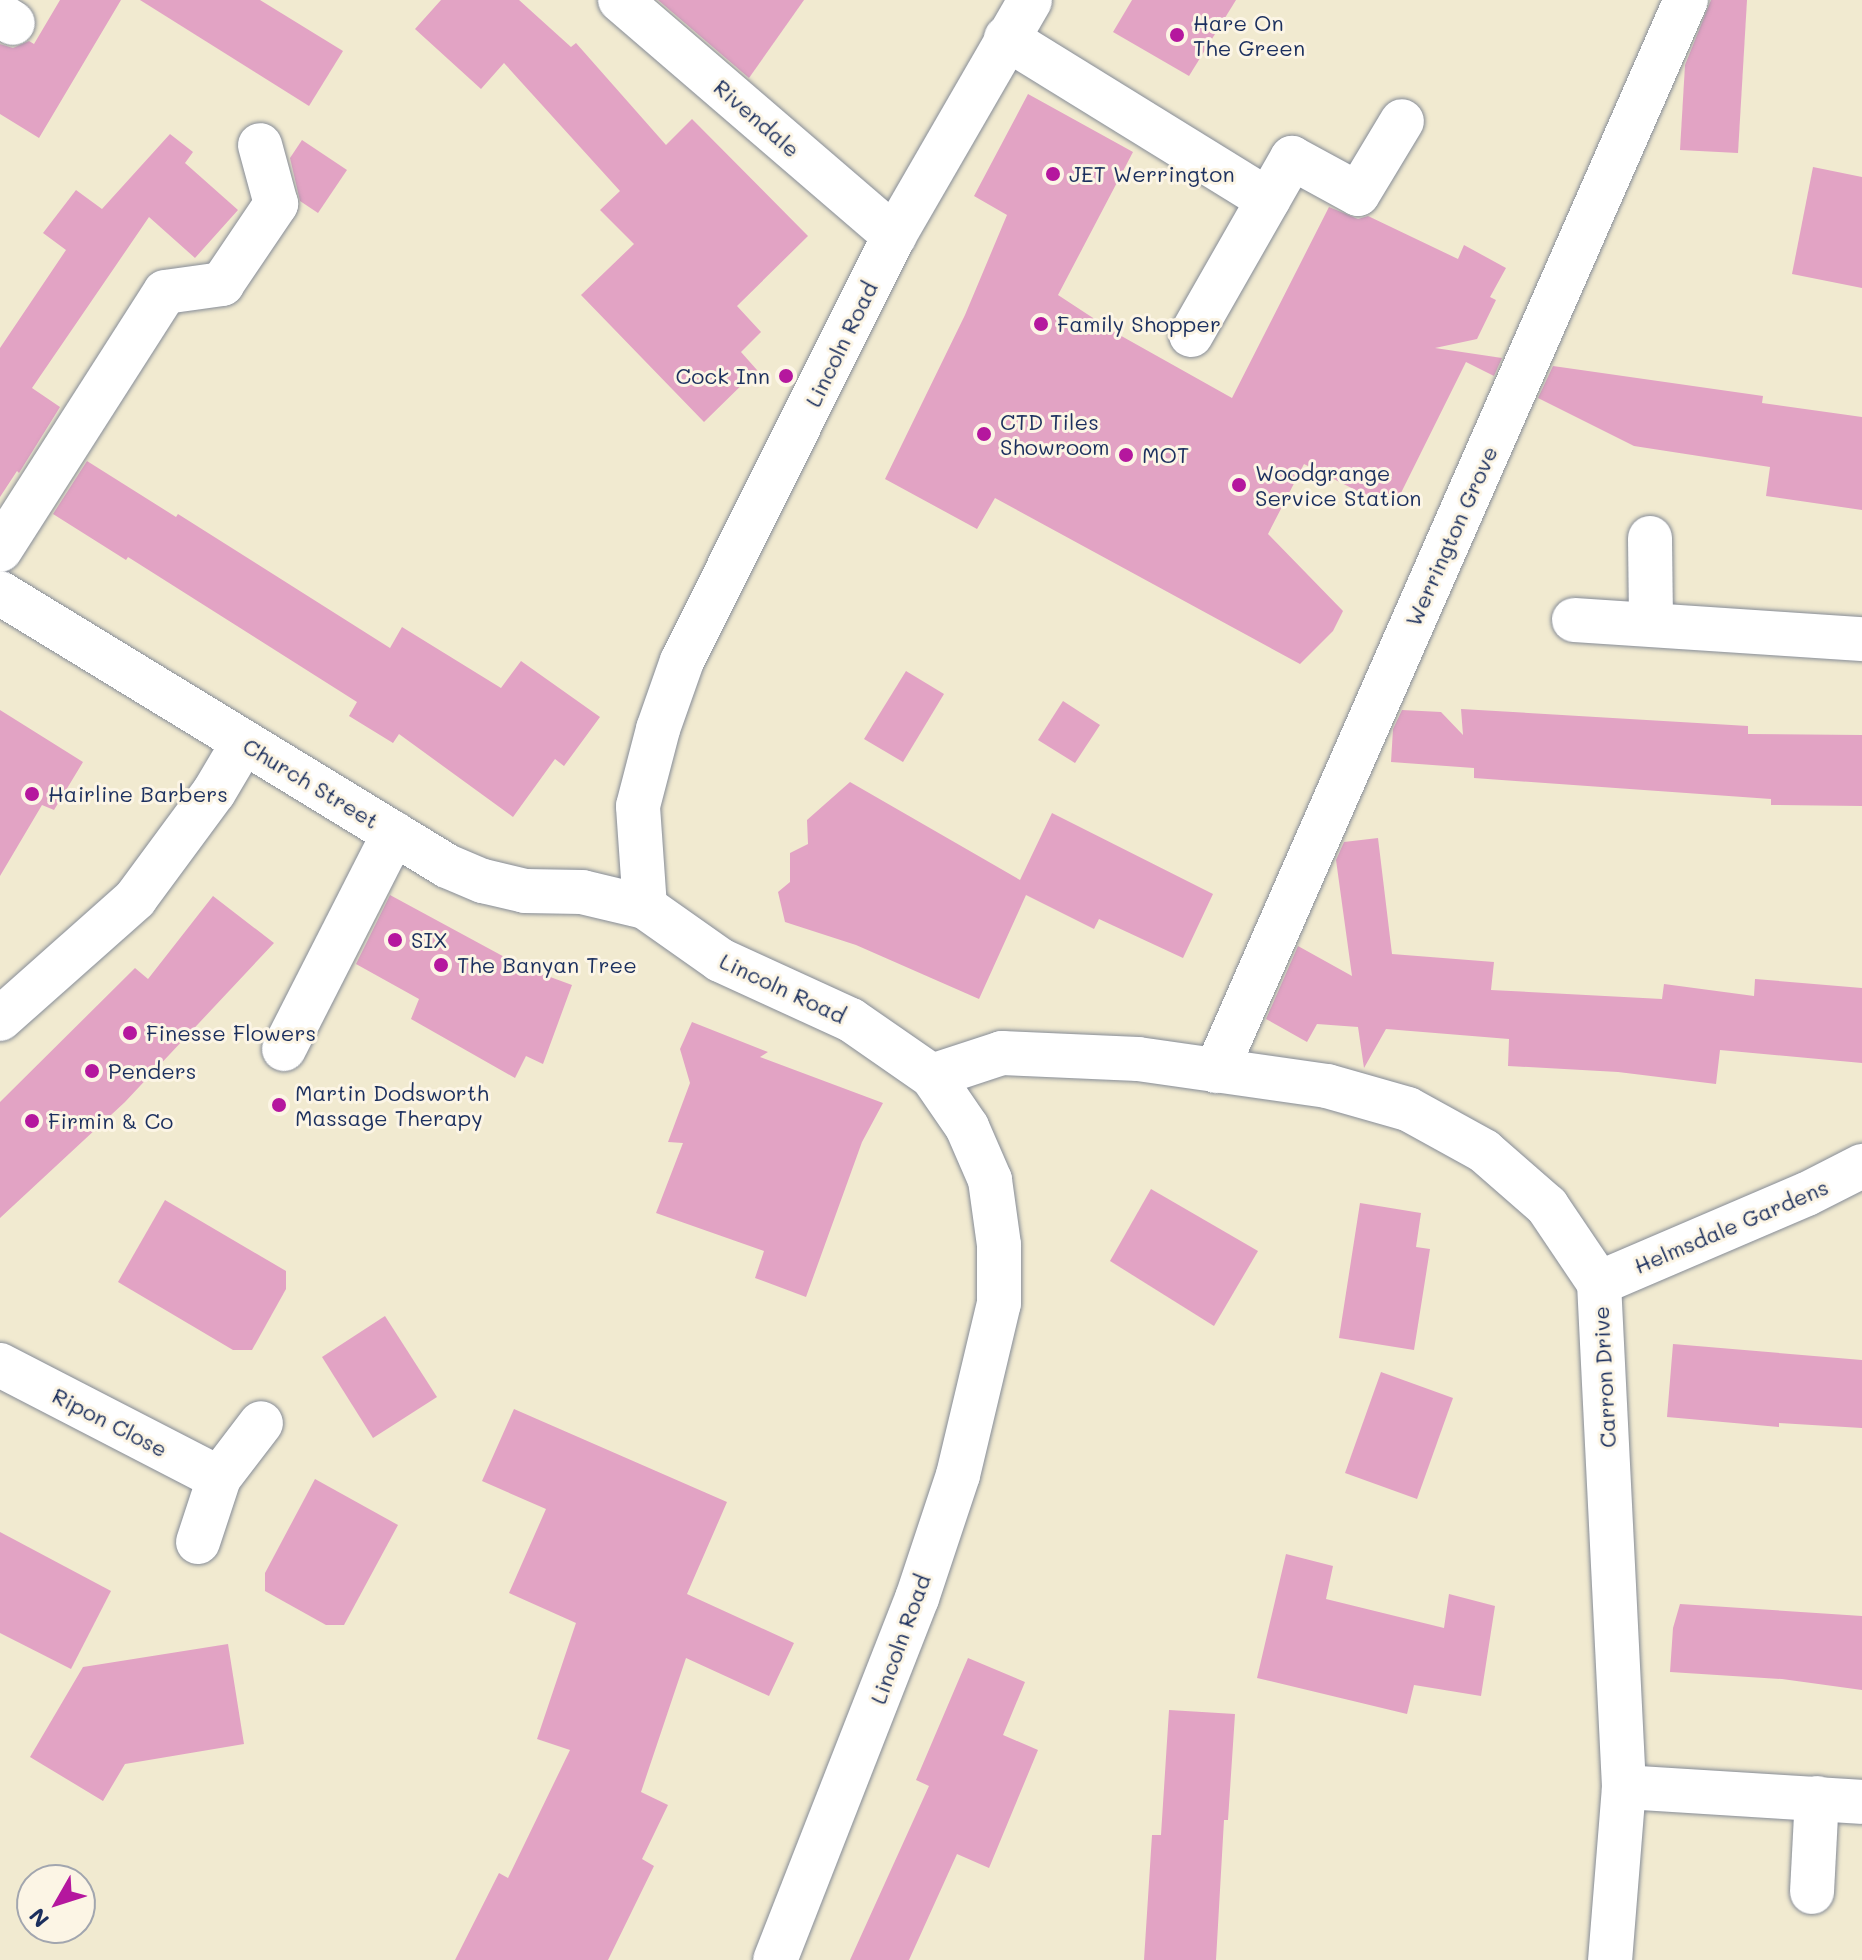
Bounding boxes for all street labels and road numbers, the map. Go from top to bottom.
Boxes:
street label: Rivendale [709,74,805,162]
street label: Lincoln Road [799,277,883,411]
street label: Werrington Grove [1399,442,1503,630]
street label: Church Street [238,732,384,834]
street label: Lincoln Road [716,947,850,1029]
street label: Helmsdale Gardens [1630,1173,1832,1279]
street label: Carron Drive [1587,1305,1621,1449]
street label: Ripon Close [48,1382,172,1462]
street label: Lincoln Road [864,1571,936,1707]

